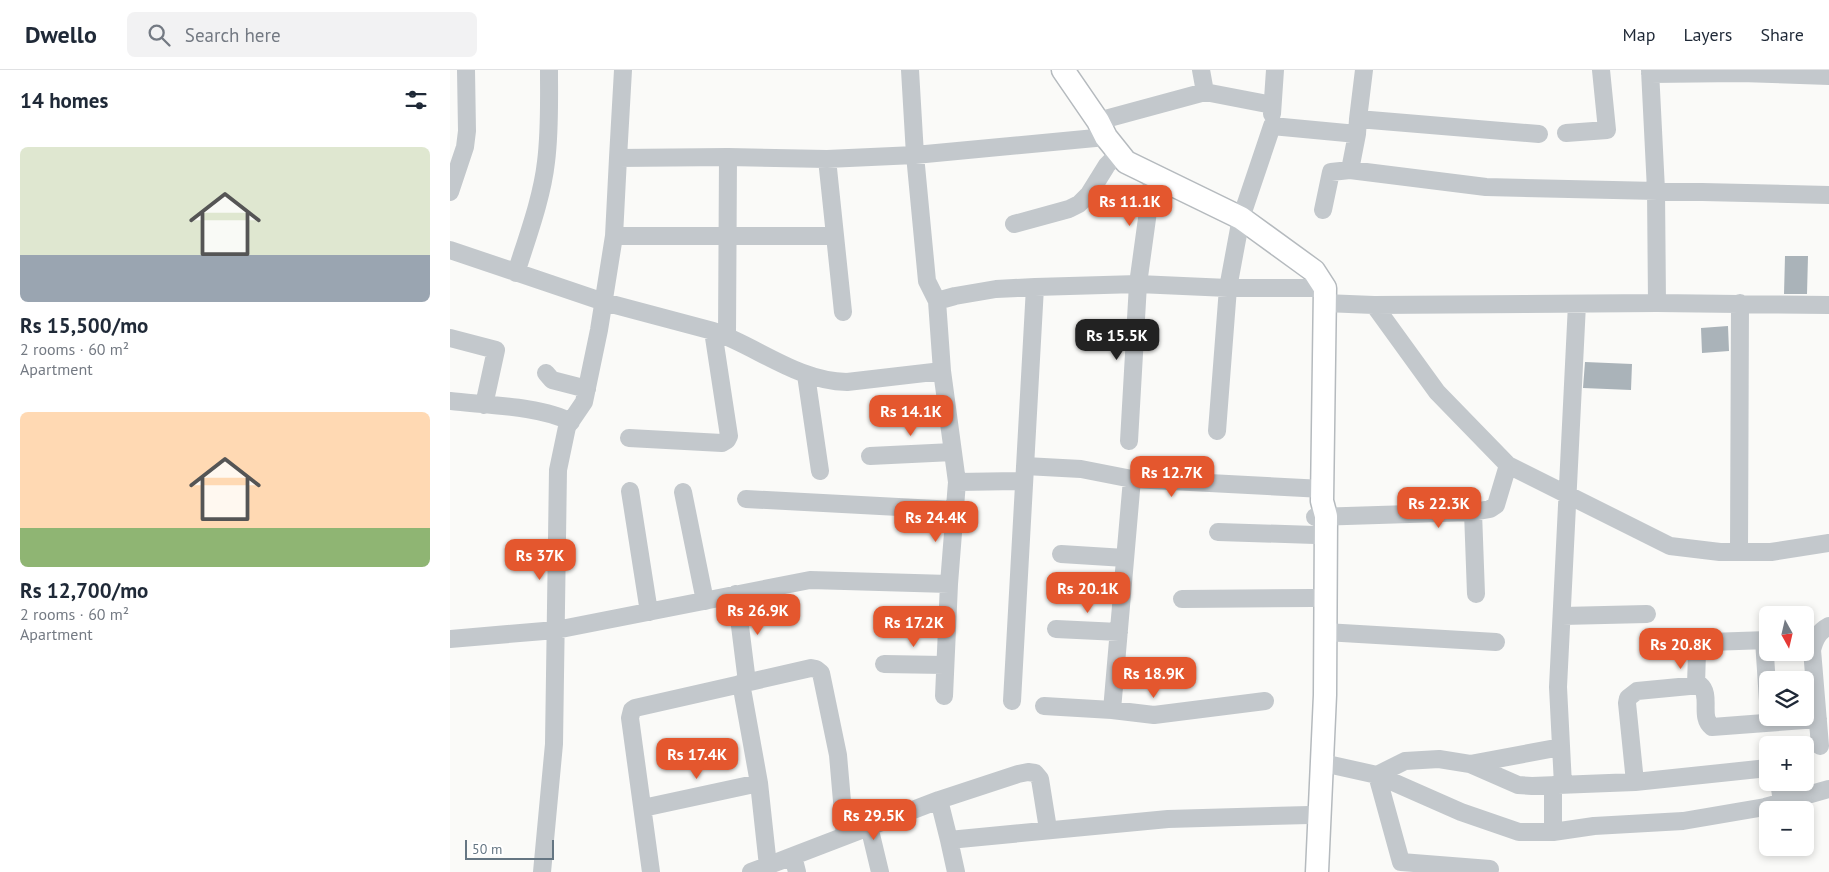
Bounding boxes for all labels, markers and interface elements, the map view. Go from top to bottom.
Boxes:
search box [127,12,477,57]
text: Dwello [25,19,97,50]
icon: search [145,21,173,49]
text: Search here [185,23,281,47]
text: Map [1623,23,1655,46]
text: Layers [1683,23,1732,46]
text: Share [1760,23,1804,46]
icon: filters [402,86,430,114]
text: 14 homes [20,87,108,114]
icon: home [180,179,270,269]
pin: Rs 11.1K [1078,184,1182,227]
text: Rs 11.1K [1099,191,1161,211]
text: Rs 15,500/mo [20,312,148,339]
pin: Rs 15.5K [1065,318,1169,361]
text: Rs 15.5K [1086,325,1148,345]
text: 2 rooms · 60 m² [20,339,129,359]
text: Apartment [20,359,93,379]
pin: Rs 14.1K [859,394,963,437]
text: Rs 14.1K [880,401,942,421]
icon: home [180,444,270,534]
pin: Rs 12.7K [1120,456,1224,498]
text: Rs 12.7K [1141,462,1203,482]
pin: Rs 22.3K [1387,486,1491,529]
text: Rs 22.3K [1408,493,1470,513]
pin: Rs 24.4K [884,500,988,543]
text: Rs 24.4K [905,507,967,527]
pin: Rs 37K [499,538,581,581]
text: Rs 37K [516,545,564,565]
pin: Rs 20.1K [1036,572,1140,614]
text: Rs 12,700/mo [20,577,148,604]
text: Rs 20.1K [1057,578,1119,598]
pin: Rs 26.9K [706,594,810,636]
text: Rs 26.9K [727,600,789,620]
text: 2 rooms · 60 m² [20,604,129,624]
pin: Rs 17.2K [862,606,966,648]
north arrow [1759,606,1814,661]
map controls [1759,606,1814,856]
text: Rs 17.2K [884,612,944,632]
text: Apartment [20,624,93,644]
pin: Rs 20.8K [1629,628,1733,670]
text: Rs 20.8K [1650,634,1712,654]
pin: Rs 18.9K [1102,656,1206,699]
text: Rs 18.9K [1123,663,1185,683]
button: layers [1759,671,1814,726]
button: + [1759,736,1814,791]
pin: Rs 17.4K [645,738,749,780]
text: Rs 17.4K [667,744,727,764]
pin: Rs 29.5K [822,798,926,841]
button: − [1759,801,1814,856]
text: Rs 29.5K [843,805,905,825]
scale bar [465,837,554,860]
text: 50 m [472,840,502,858]

